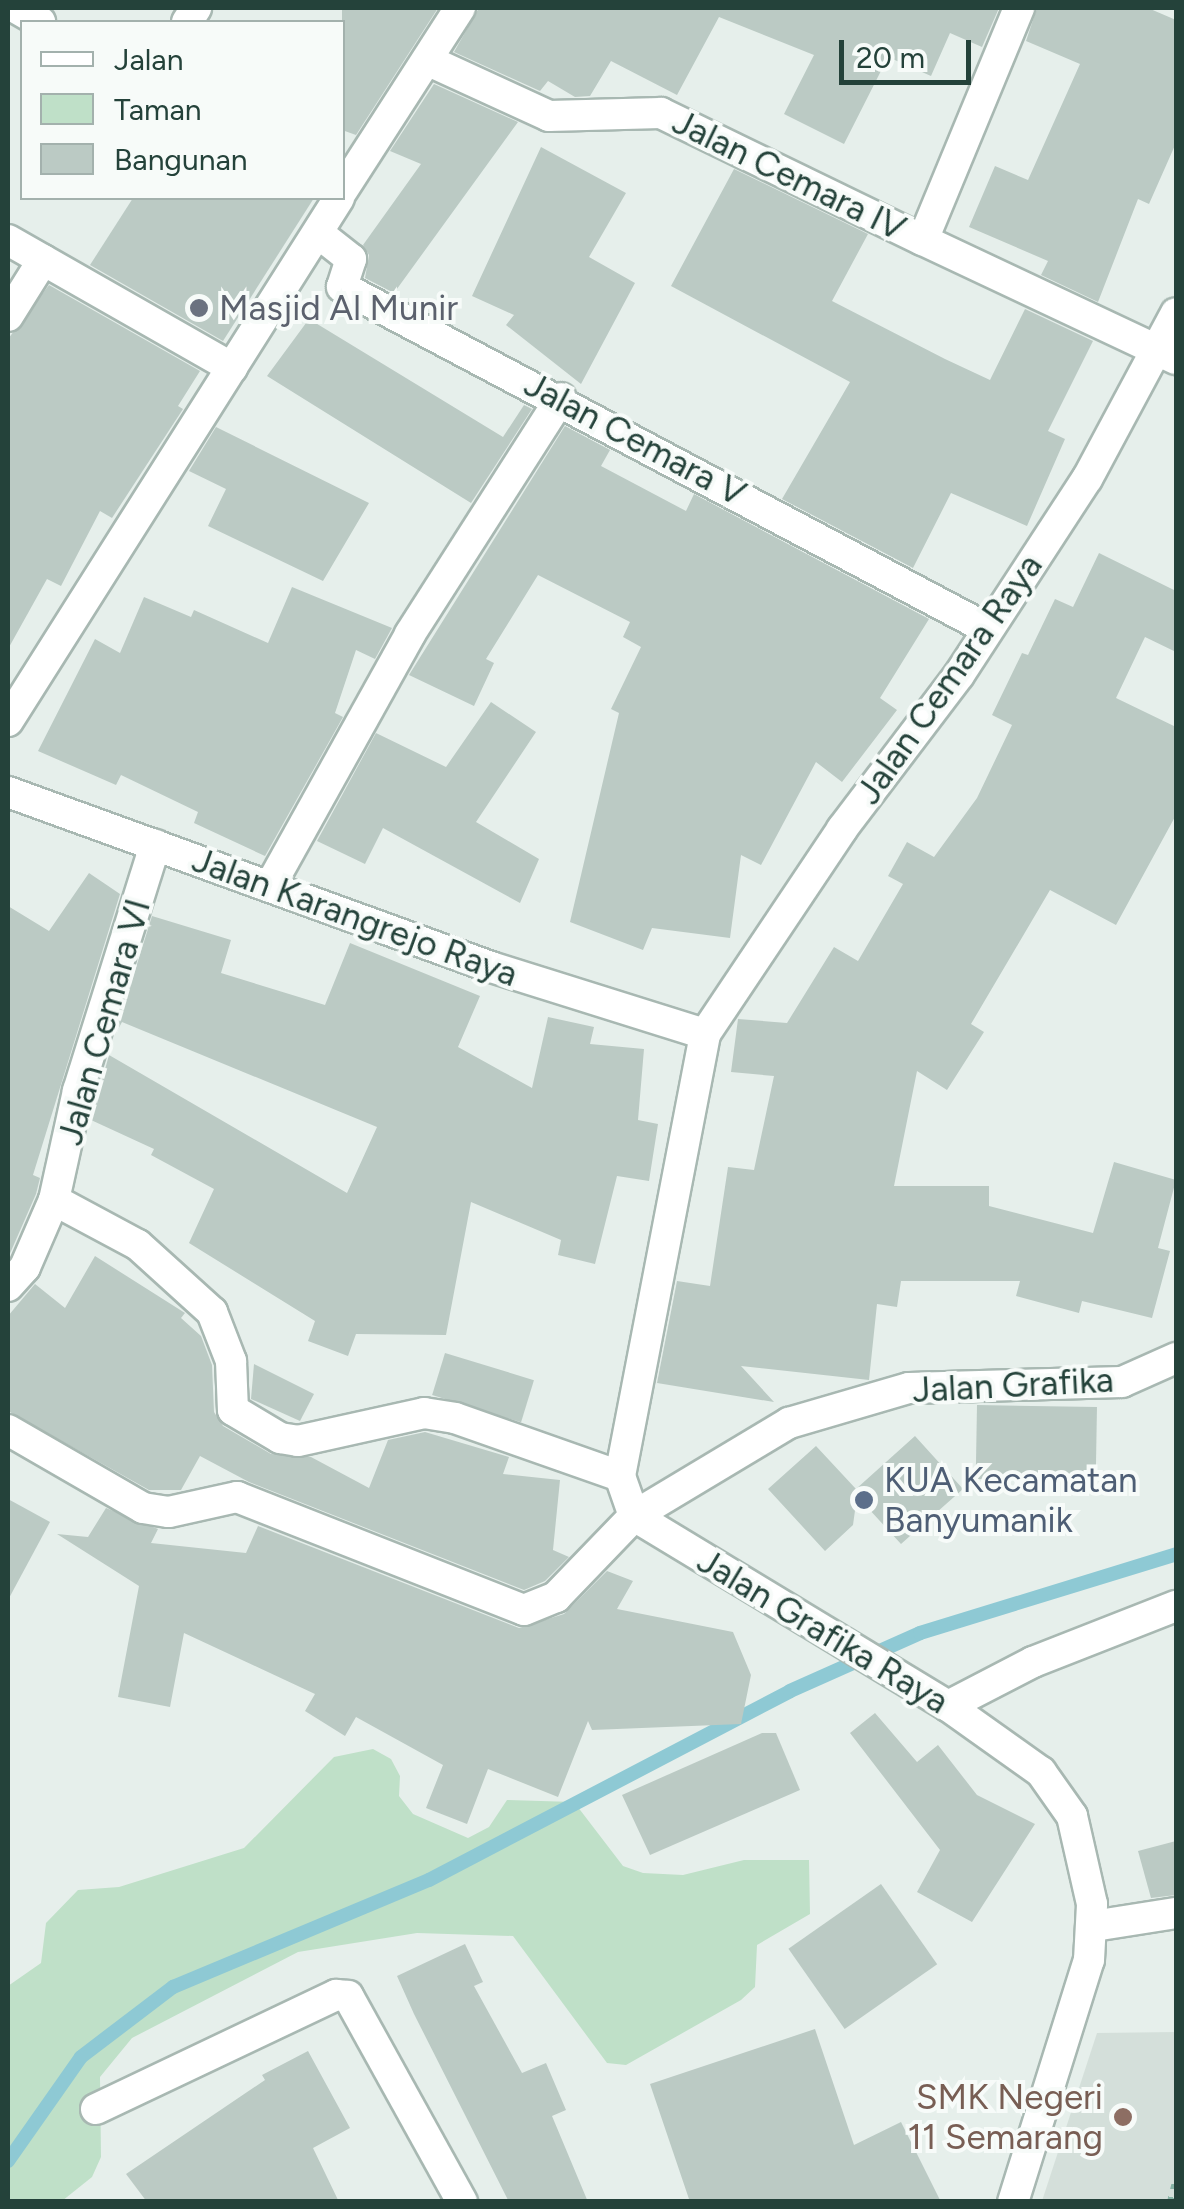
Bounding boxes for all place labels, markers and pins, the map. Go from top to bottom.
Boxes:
place label: Masjid Al Munir [219,287,458,329]
marker: Masjid Al Munir [188,297,210,319]
place label: KUA Kecamatan Banyumanik [884,1459,1138,1541]
marker: KUA Kecamatan Banyumanik [853,1489,875,1511]
place label: SMK Negeri 11 Semarang [907,2076,1103,2158]
marker: SMK Negeri 11 Semarang [1112,2106,1134,2128]

